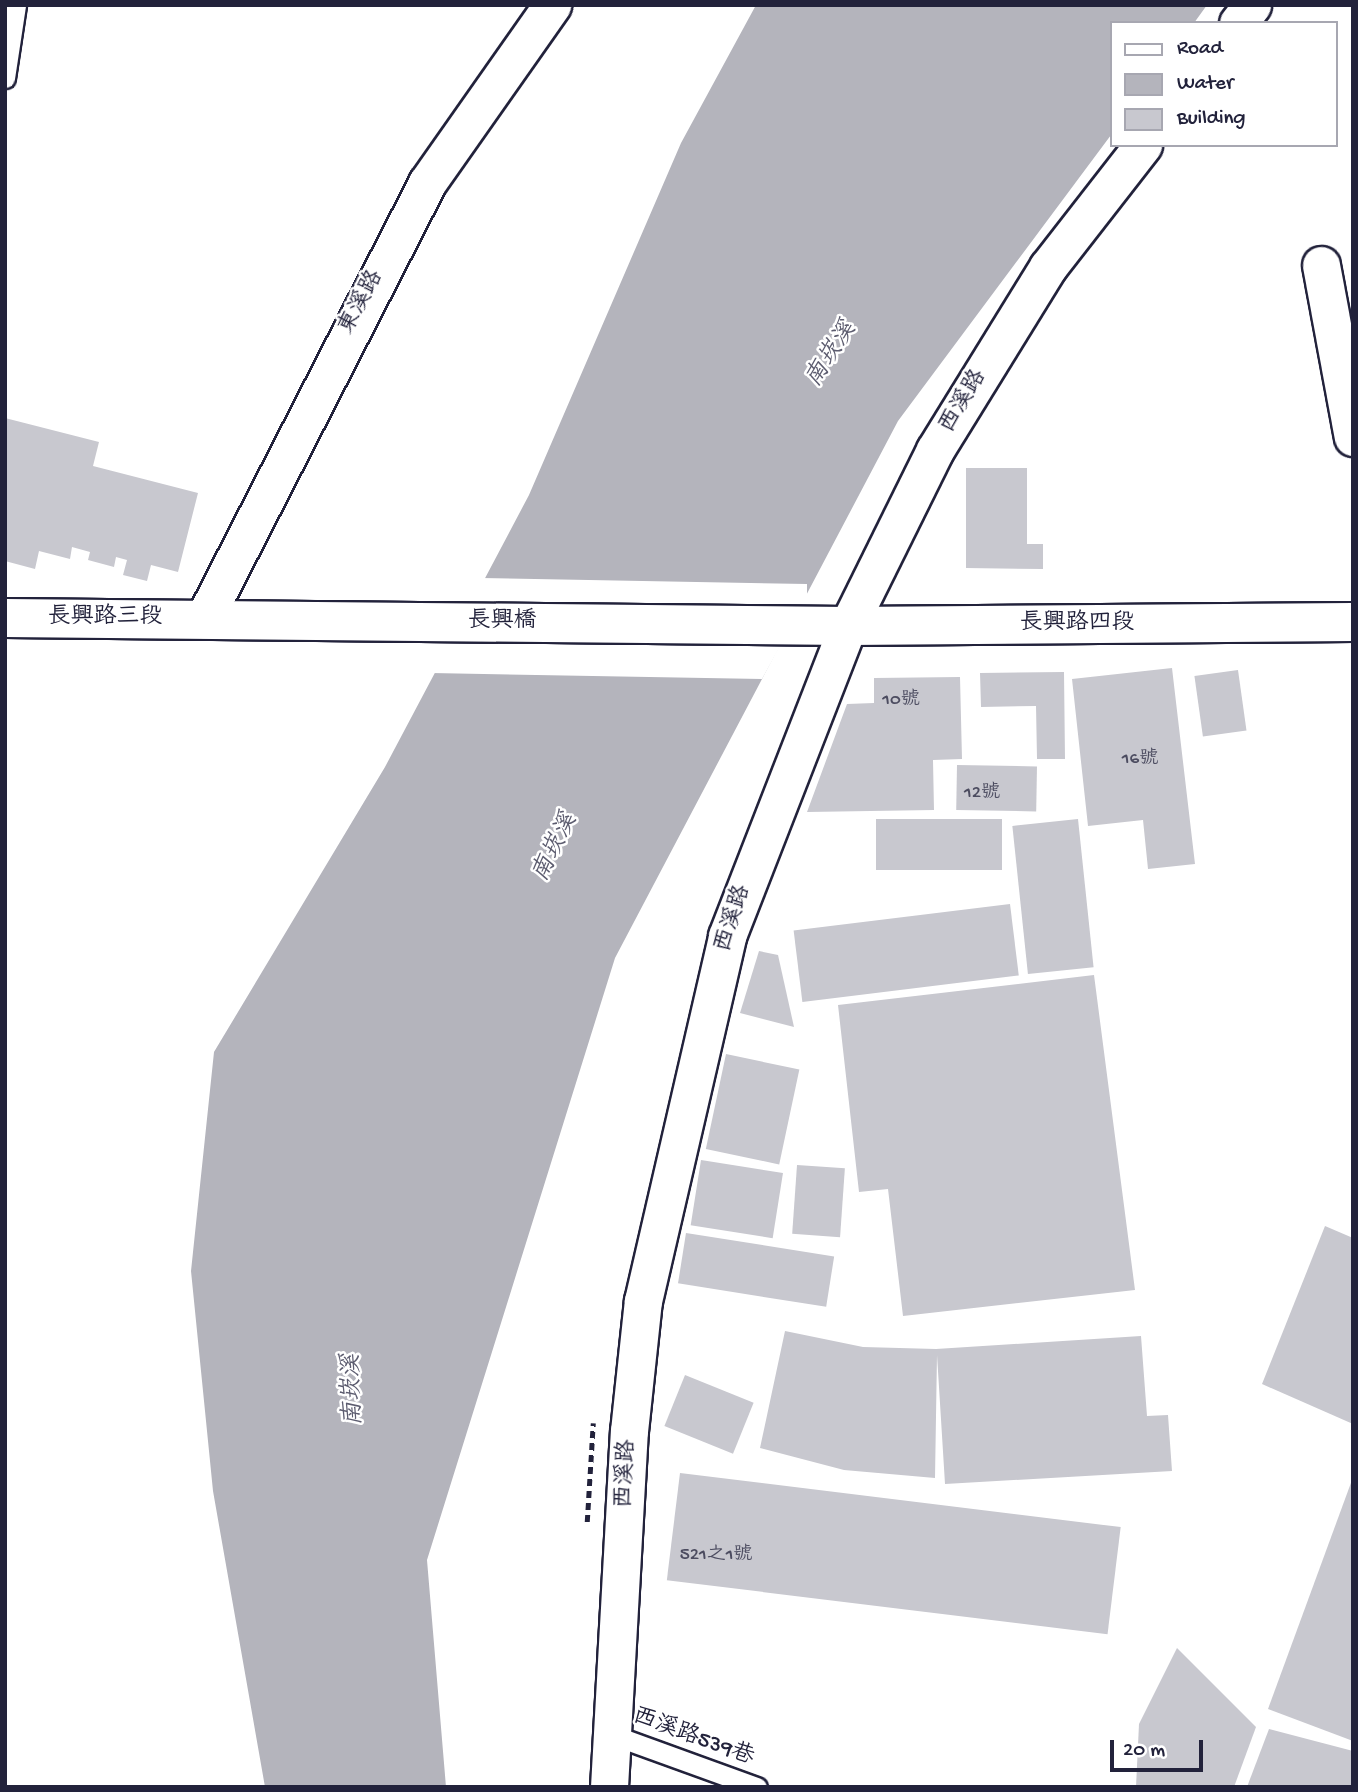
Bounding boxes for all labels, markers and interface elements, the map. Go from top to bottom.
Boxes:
legend [1110,21,1337,147]
text: Road [1177,37,1223,62]
text: Water [1177,72,1233,97]
text: Building [1177,107,1246,132]
street label: 東溪路 [334,266,390,340]
water label: 南崁溪 [800,317,864,393]
street label: 西溪路 [934,365,994,439]
street label: 長興路三段 [48,604,162,632]
street label: 長興橋 [468,608,536,636]
street label: 長興路四段 [1020,610,1134,638]
house number: 10號 [882,690,920,712]
house number: 16號 [1122,749,1158,771]
house number: 12號 [964,783,1000,805]
water label: 南崁溪 [527,809,585,887]
street label: 西溪路 [710,882,758,956]
water label: 南崁溪 [338,1354,370,1426]
street label: 西溪路 [611,1439,643,1509]
house number: 521之1號 [680,1545,752,1567]
street label: 西溪路539巷 [628,1703,758,1773]
scale bar [1113,1726,1206,1770]
text: 20 m [1123,1739,1165,1764]

